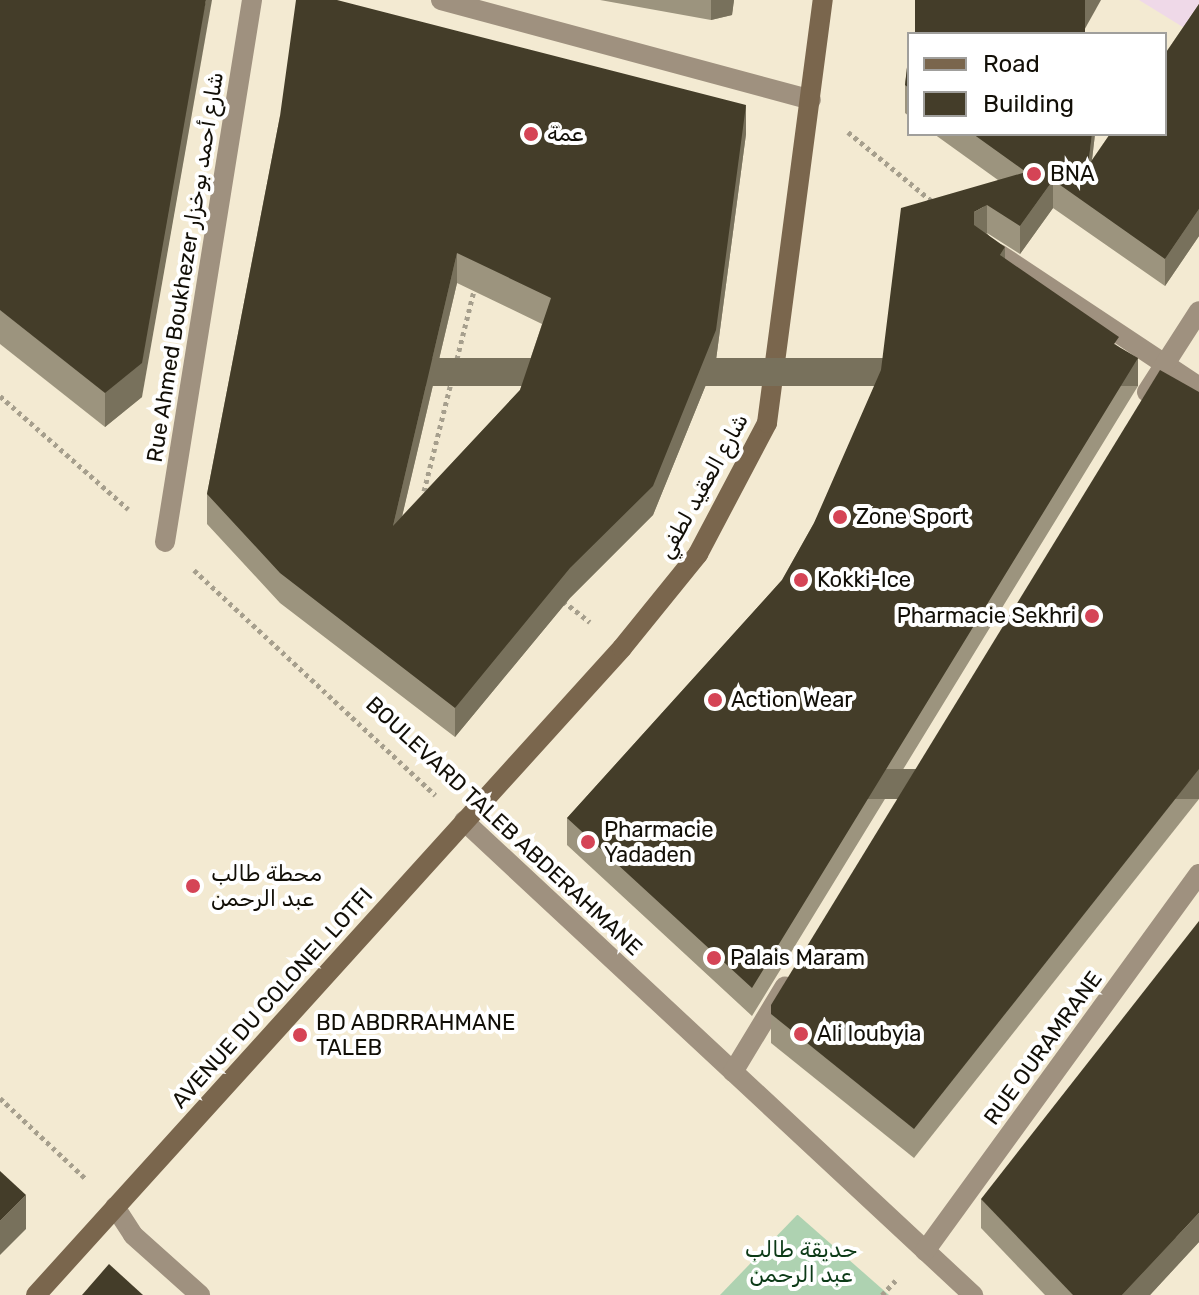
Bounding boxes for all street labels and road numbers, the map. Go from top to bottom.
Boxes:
street label: Rue Ahmed Boukhezer شارع أحمد بوخزار [141,69,229,465]
street label: شارع العقيد لطفي [652,409,754,563]
street label: BOULEVARD TALEB ABDERAHMANE [360,691,648,961]
street label: AVENUE DU COLONEL LOTFI [166,882,378,1114]
street label: RUE OURAMRANE [978,966,1108,1130]

